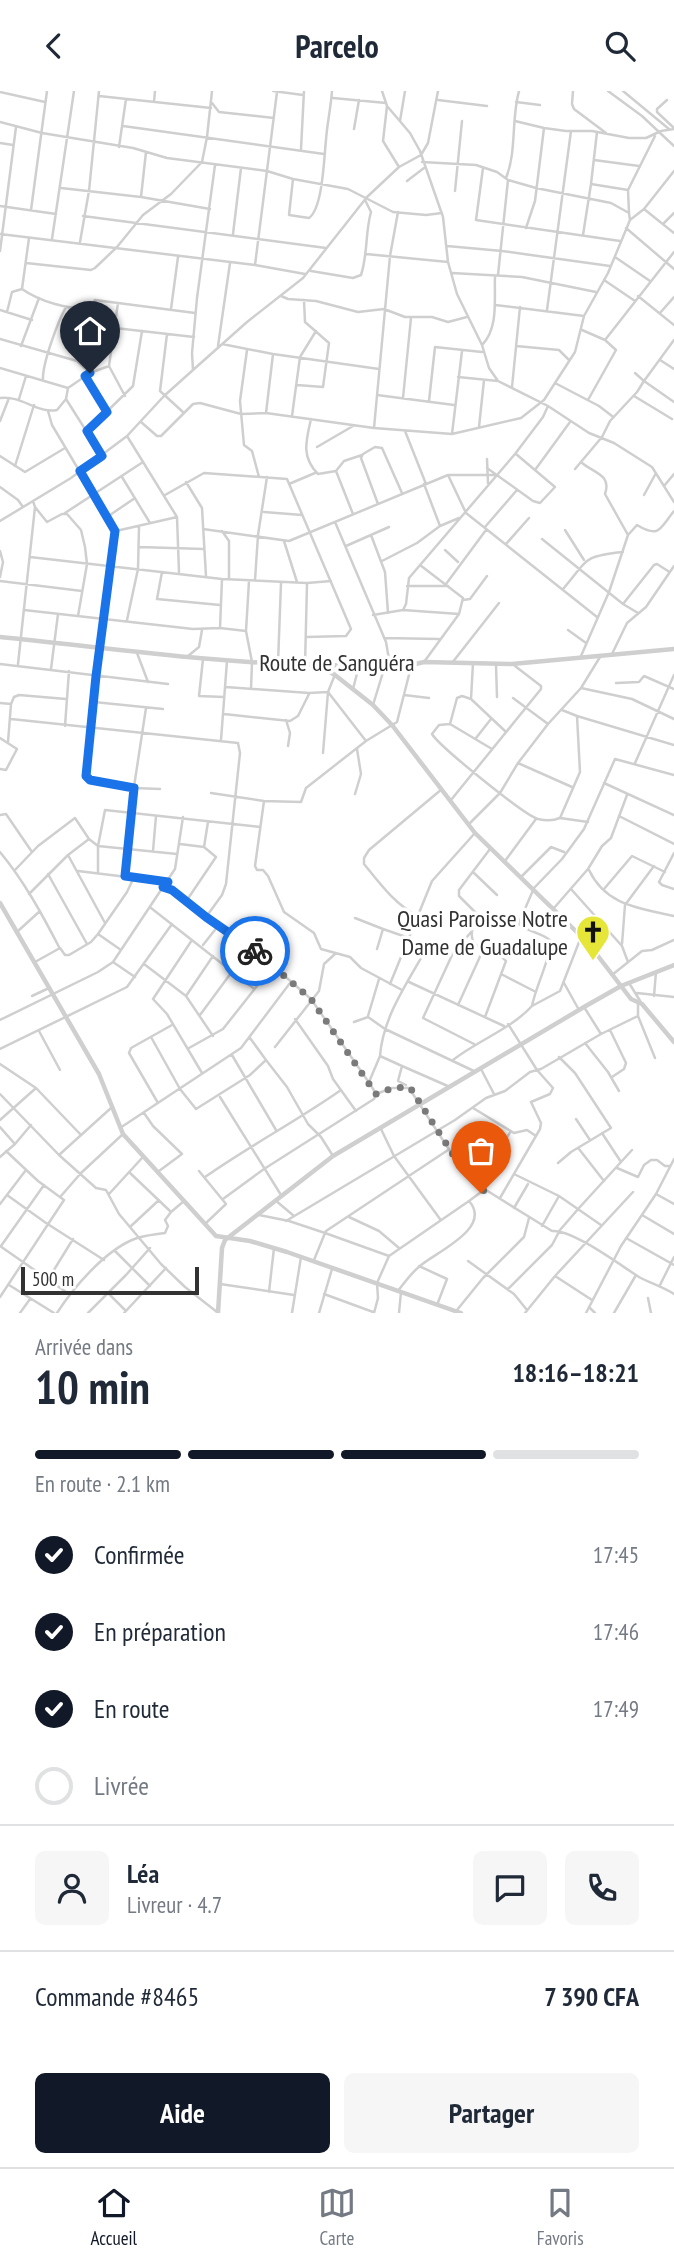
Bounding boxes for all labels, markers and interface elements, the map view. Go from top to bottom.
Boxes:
text: Parcelo [295,25,379,67]
icon: back [35,27,73,65]
icon: search [601,27,639,65]
pin [60,301,120,373]
icon: home [71,312,109,350]
street label: Route de Sanguéra [259,647,415,678]
place label: Quasi Paroisse Notre Dame de Guadalupe [397,903,568,962]
church icon: Quasi Paroisse Notre Dame de Guadalupe [574,913,612,962]
courier [220,916,290,986]
icon: bike [236,932,274,970]
pin [451,1121,511,1193]
icon: bag [462,1132,500,1170]
scale bar [21,1264,200,1296]
text: 500 m [32,1267,74,1291]
text: Arrivée dans [35,1332,133,1361]
text: 18:16–18:21 [512,1356,639,1389]
text: 10 min [35,1357,150,1417]
text: En route · 2.1 km [35,1469,170,1498]
icon: check [35,1536,73,1574]
text: Confirmée [94,1538,185,1571]
text: 17:45 [593,1540,639,1569]
icon: check [35,1613,73,1651]
text: En préparation [94,1615,226,1648]
text: 17:46 [593,1617,639,1646]
icon: check [35,1690,73,1728]
text: En route [94,1692,169,1725]
text: 17:49 [593,1694,639,1723]
text: Livrée [94,1769,149,1802]
button: person [35,1851,109,1925]
button: chat [473,1851,547,1925]
button: phone [565,1851,639,1925]
text: Léa [127,1857,159,1890]
text: Livreur · 4.7 [127,1890,222,1919]
text: Commande #8465 [35,1980,199,2013]
text: 7 390 CFA [544,1980,639,2013]
button: Aide [35,2073,330,2153]
button: Partager [344,2073,639,2153]
tab: Accueil [90,2184,137,2250]
tab: Carte [318,2184,356,2250]
tab: Favoris [537,2184,584,2250]

